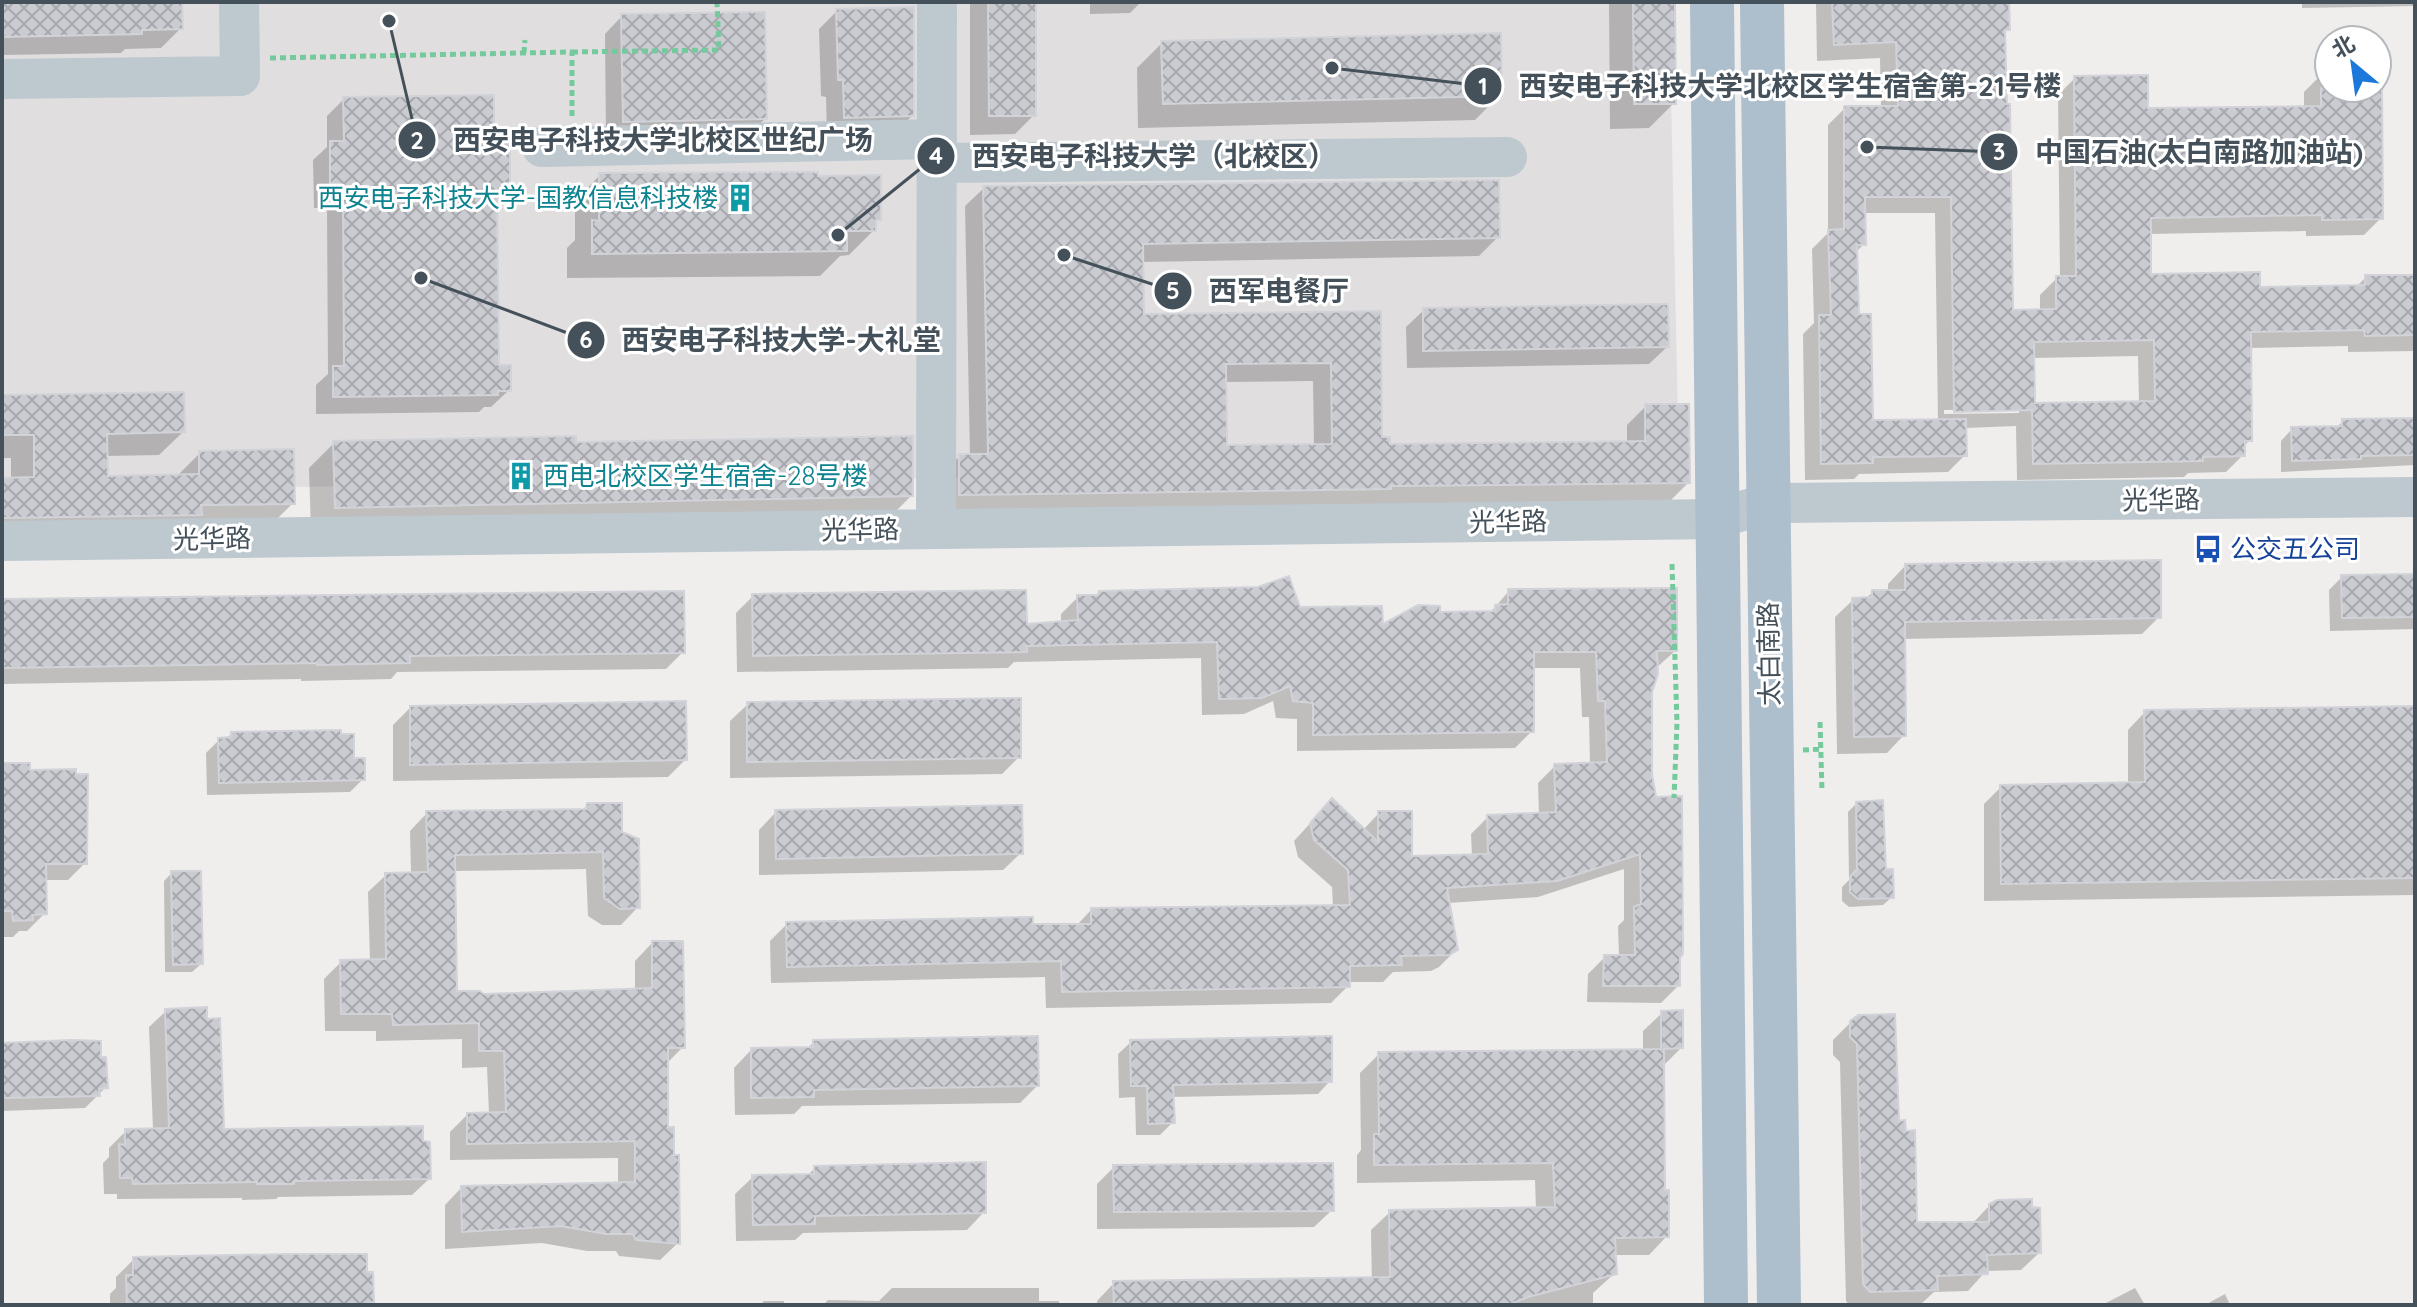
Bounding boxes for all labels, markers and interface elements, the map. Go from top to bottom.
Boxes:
north arrow [2313,24,2393,104]
text: 北 [2327,29,2360,64]
callout: 西安电子科技大学北校区学生宿舍第-21号楼 [1463,60,2077,112]
text: 西安电子科技大学北校区学生宿舍第-21号楼 [1519,68,2061,103]
text: 1 [1478,71,1488,101]
callout: 西安电子科技大学北校区世纪广场 [397,114,889,166]
text: 西安电子科技大学北校区世纪广场 [453,122,873,157]
text: 2 [410,125,424,155]
callout: 中国石油(太白南路加油站) [1979,126,2379,178]
callout: 西安电子科技大学（北校区） [916,130,1352,182]
text: 中国石油(太白南路加油站) [2035,134,2363,169]
text: 3 [1993,136,2005,166]
text: 西安电子科技大学（北校区） [972,138,1336,173]
text: 4 [929,140,943,170]
place label: 西安电子科技大学-国教信息科技楼 [318,181,718,214]
building icon: 西安电子科技大学-国教信息科技楼 [725,183,755,213]
callout: 西军电餐厅 [1153,265,1365,317]
text: 西军电餐厅 [1209,273,1349,308]
text: 5 [1166,275,1180,305]
callout: 西安电子科技大学-大礼堂 [566,314,957,366]
text: 西安电子科技大学-大礼堂 [621,322,941,357]
text: 6 [579,324,593,354]
place label: 西电北校区学生宿舍-28号楼 [543,459,868,492]
building icon: 西电北校区学生宿舍-28号楼 [506,461,536,491]
street label: 光华路 [2122,482,2200,517]
street label: 光华路 [1469,504,1547,539]
street label: 光华路 [821,512,899,547]
street label: 光华路 [173,521,251,556]
place label: 公交五公司 [2230,532,2360,565]
bus stop icon: 公交五公司 [2193,534,2223,564]
street label: 太白南路 [1751,602,1786,706]

